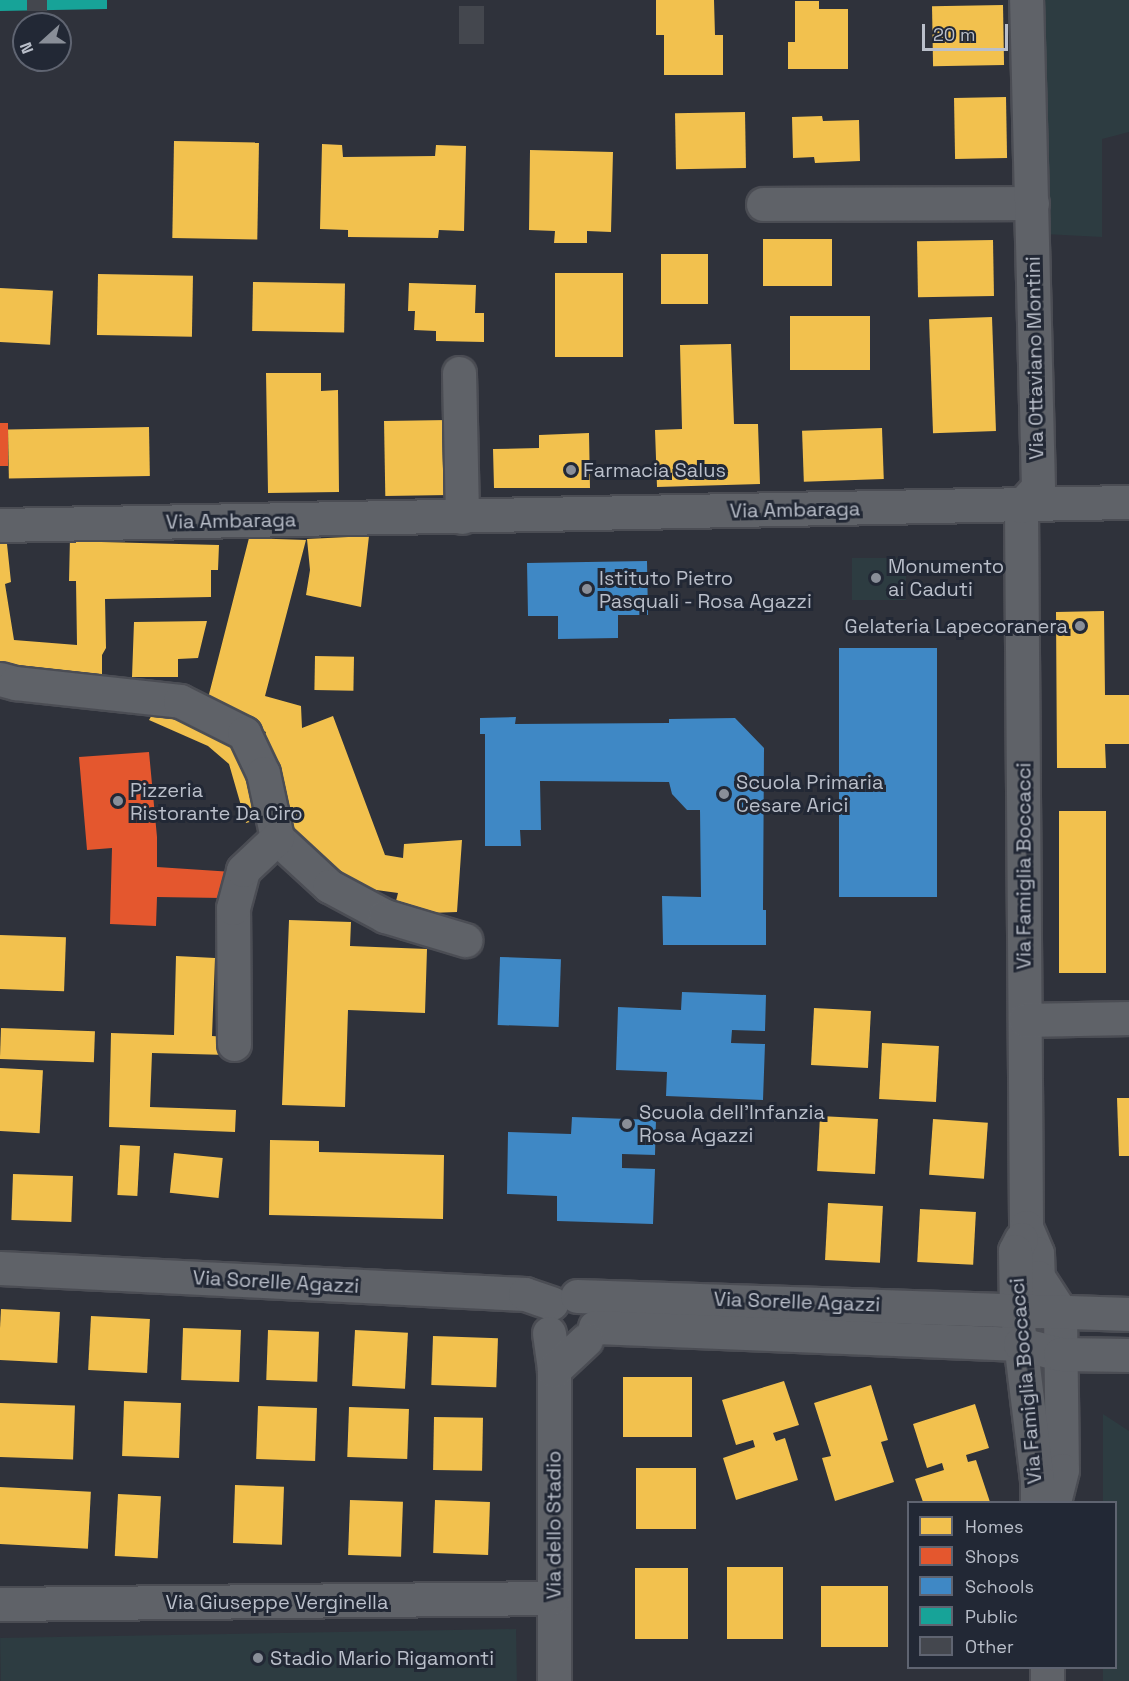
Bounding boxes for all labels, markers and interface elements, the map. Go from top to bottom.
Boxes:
north arrow [12,12,72,72]
scale bar [925,12,1010,50]
text: 20 m [933,23,976,46]
text: N [15,39,38,57]
street label: Via Ottaviano Montini [1021,256,1049,460]
place label: Farmacia Salus [583,458,726,482]
marker: Farmacia Salus [564,463,578,477]
street label: Via Ambaraga [729,497,861,523]
street label: Via Ambaraga [165,508,297,534]
place label: Monumento ai Caduti [888,554,1004,601]
place label: Istituto Pietro Pasquali - Rosa Agazzi [599,566,813,613]
marker: Monumento ai Caduti [869,571,883,585]
marker: Istituto Pietro Pasquali - Rosa Agazzi [580,582,594,596]
place label: Gelateria Lapecoranera [844,614,1068,638]
marker: Gelateria Lapecoranera [1073,619,1087,633]
street label: Via Famiglia Boccacci [1012,762,1036,970]
place label: Scuola Primaria Cesare Arici [736,771,883,818]
place label: Pizzeria Ristorante Da Ciro [130,778,303,825]
marker: Scuola Primaria Cesare Arici [717,787,731,801]
marker: Pizzeria Ristorante Da Ciro [111,794,125,808]
place label: Scuola dell'Infanzia Rosa Agazzi [639,1100,825,1147]
marker: Scuola dell'Infanzia Rosa Agazzi [620,1117,634,1131]
street label: Via Sorelle Agazzi [192,1266,360,1298]
street label: Via Famiglia Boccacci [1005,1277,1047,1485]
street label: Via Sorelle Agazzi [713,1287,881,1317]
street label: Via dello Stadio [542,1451,566,1599]
legend [907,1501,1117,1669]
text: Homes [965,1515,1024,1538]
text: Shops [965,1545,1019,1568]
text: Schools [965,1575,1034,1598]
street label: Via Giuseppe Verginella [165,1590,389,1614]
text: Public [965,1605,1018,1628]
text: Other [965,1635,1014,1658]
place label: Stadio Mario Rigamonti [270,1646,494,1670]
marker: Stadio Mario Rigamonti [251,1651,265,1665]

